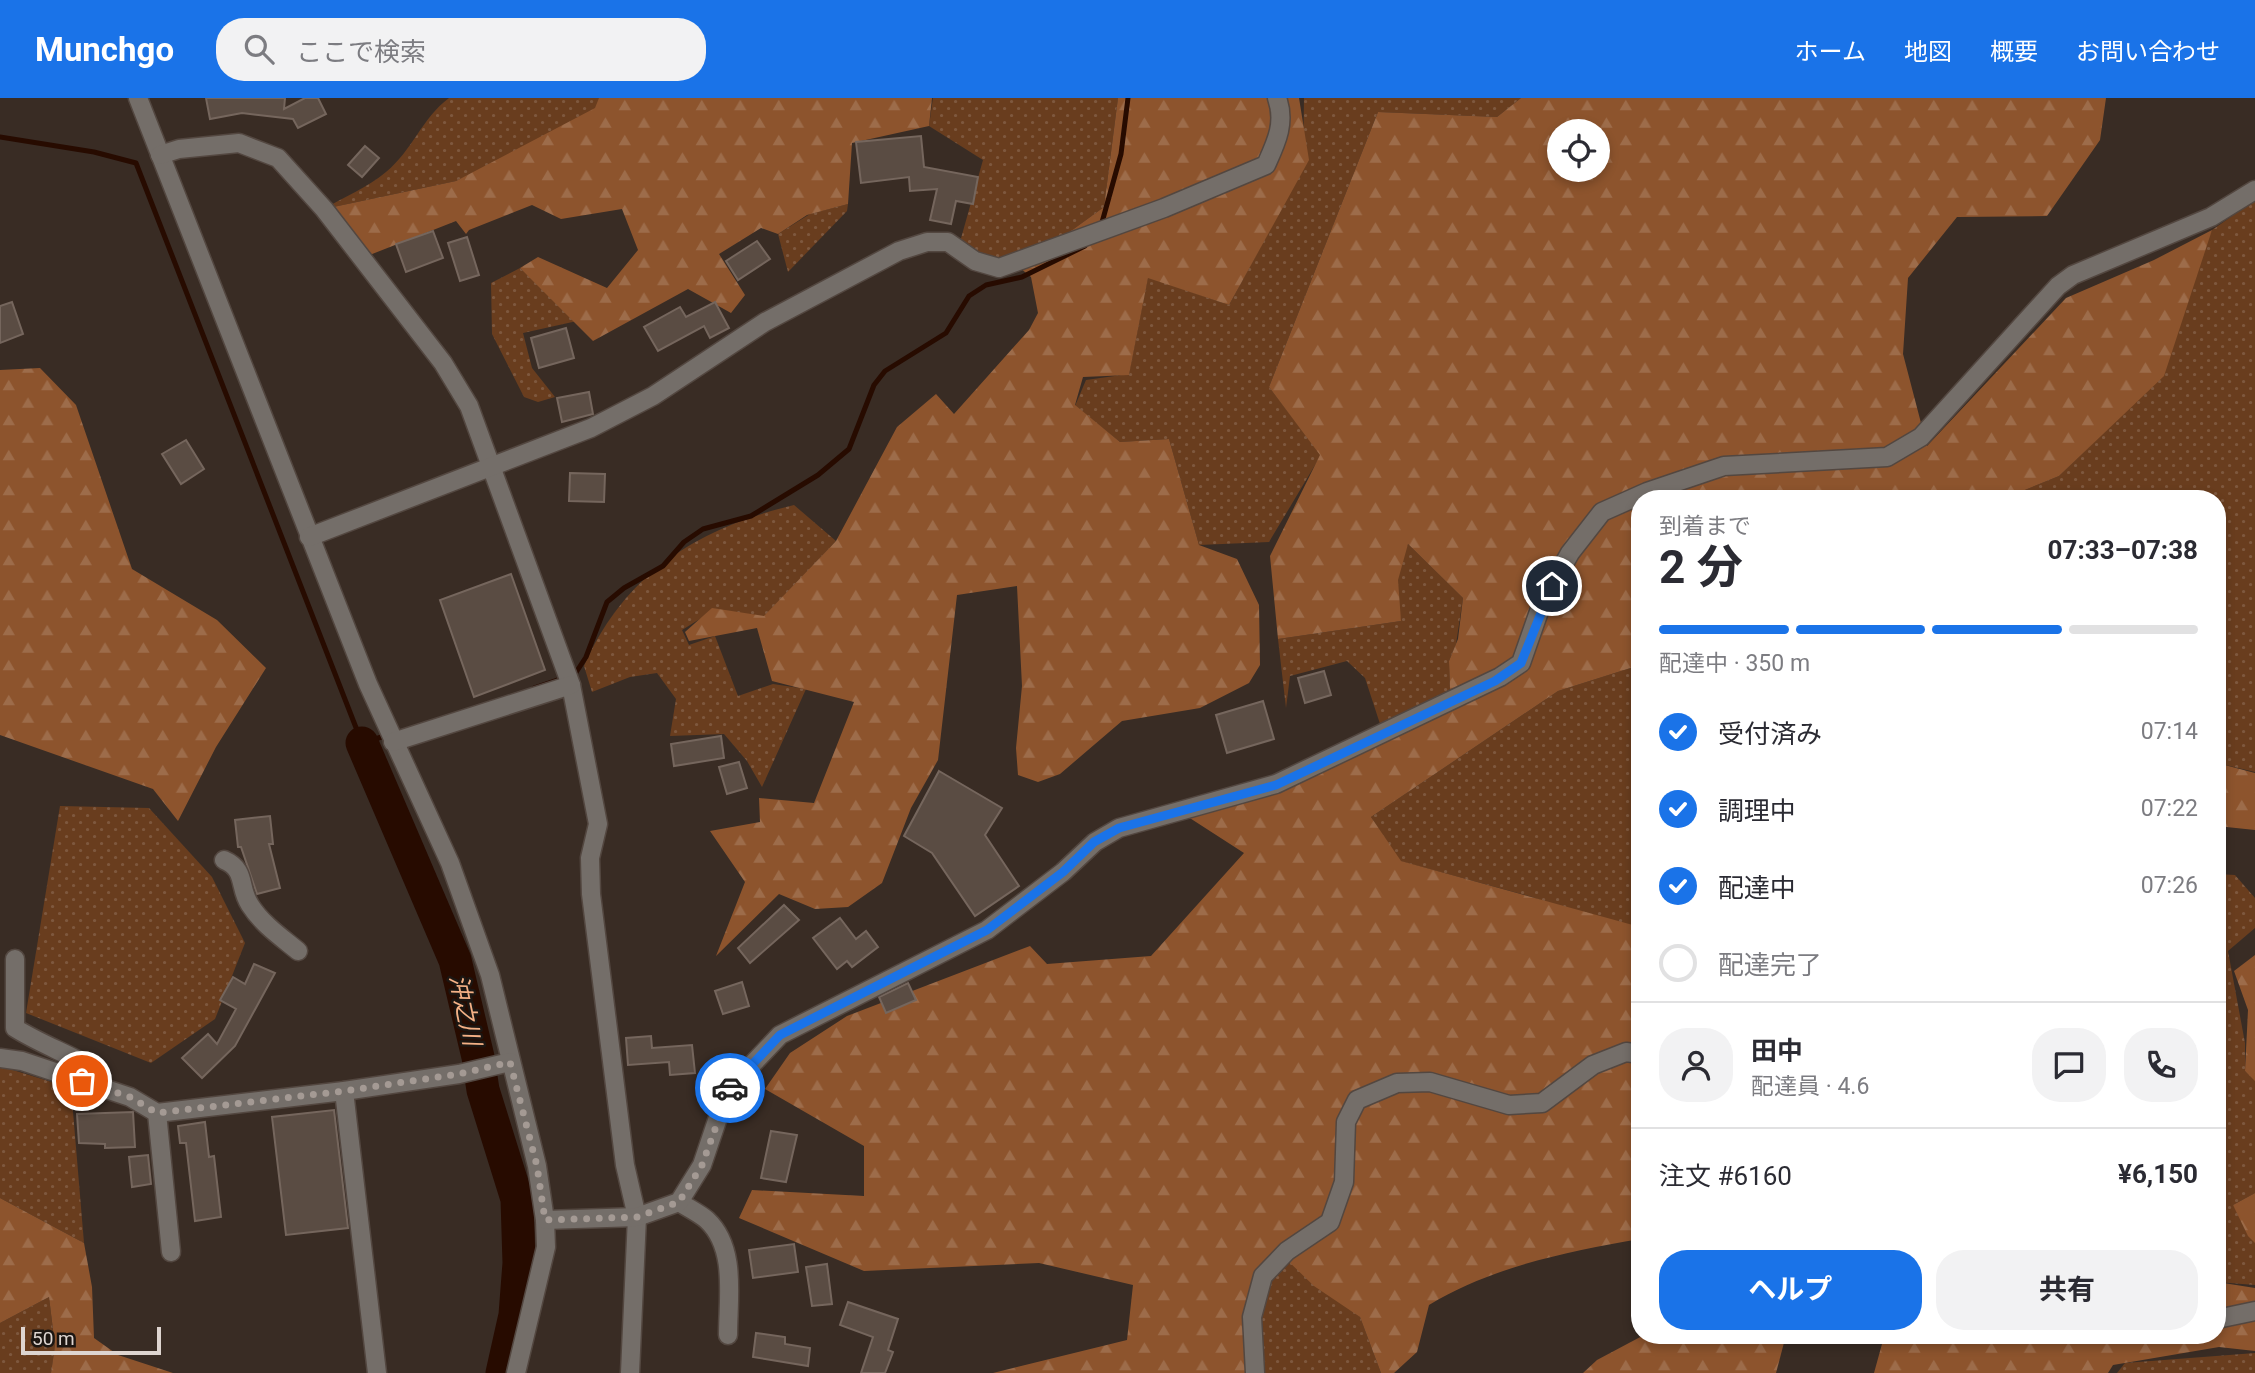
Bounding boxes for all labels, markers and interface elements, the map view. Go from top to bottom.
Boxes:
search box [216,18,706,81]
text: Munchgo [35,30,174,69]
icon: search [240,30,278,68]
text: ここで検索 [296,37,426,67]
text: ホーム [1795,38,1866,66]
text: 地図 [1904,38,1952,66]
text: 概要 [1990,38,2038,66]
text: お問い合わせ [2076,38,2220,66]
map controls [1547,119,1610,182]
button: locate [1547,119,1610,182]
text: 到着まで [1659,513,1751,540]
text: 07:33–07:38 [2048,535,2198,565]
text: 2 分 [1659,540,1743,594]
pin [1522,556,1582,616]
icon: home [1533,567,1571,605]
text: 配達中 · 350 m [1659,650,1810,677]
icon: check [1659,713,1697,751]
text: 07:14 [2141,718,2198,745]
text: 受付済み [1718,719,1822,749]
icon: check [1659,790,1697,828]
text: 07:22 [2141,795,2198,822]
text: 調理中 [1718,796,1796,826]
icon: check [1659,867,1697,905]
text: 07:26 [2141,872,2198,899]
text: 配達中 [1718,873,1796,903]
text: 配達完了 [1718,950,1822,980]
water label: 沖之川 [444,972,487,1051]
button: person [1659,1028,1733,1102]
button: chat [2032,1028,2106,1102]
button: phone [2124,1028,2198,1102]
text: 田中 [1751,1036,1803,1066]
pin [52,1051,112,1111]
courier [695,1053,765,1123]
icon: bag [63,1062,101,1100]
icon: car [711,1069,749,1107]
text: 配達員 · 4.6 [1751,1073,1869,1100]
text: ¥6,150 [2118,1159,2198,1189]
text: 注文 #6160 [1659,1161,1792,1191]
button: ヘルプ [1659,1250,1922,1330]
button: 共有 [1936,1250,2198,1330]
scale bar [21,1324,161,1356]
text: 50 m [32,1327,75,1350]

